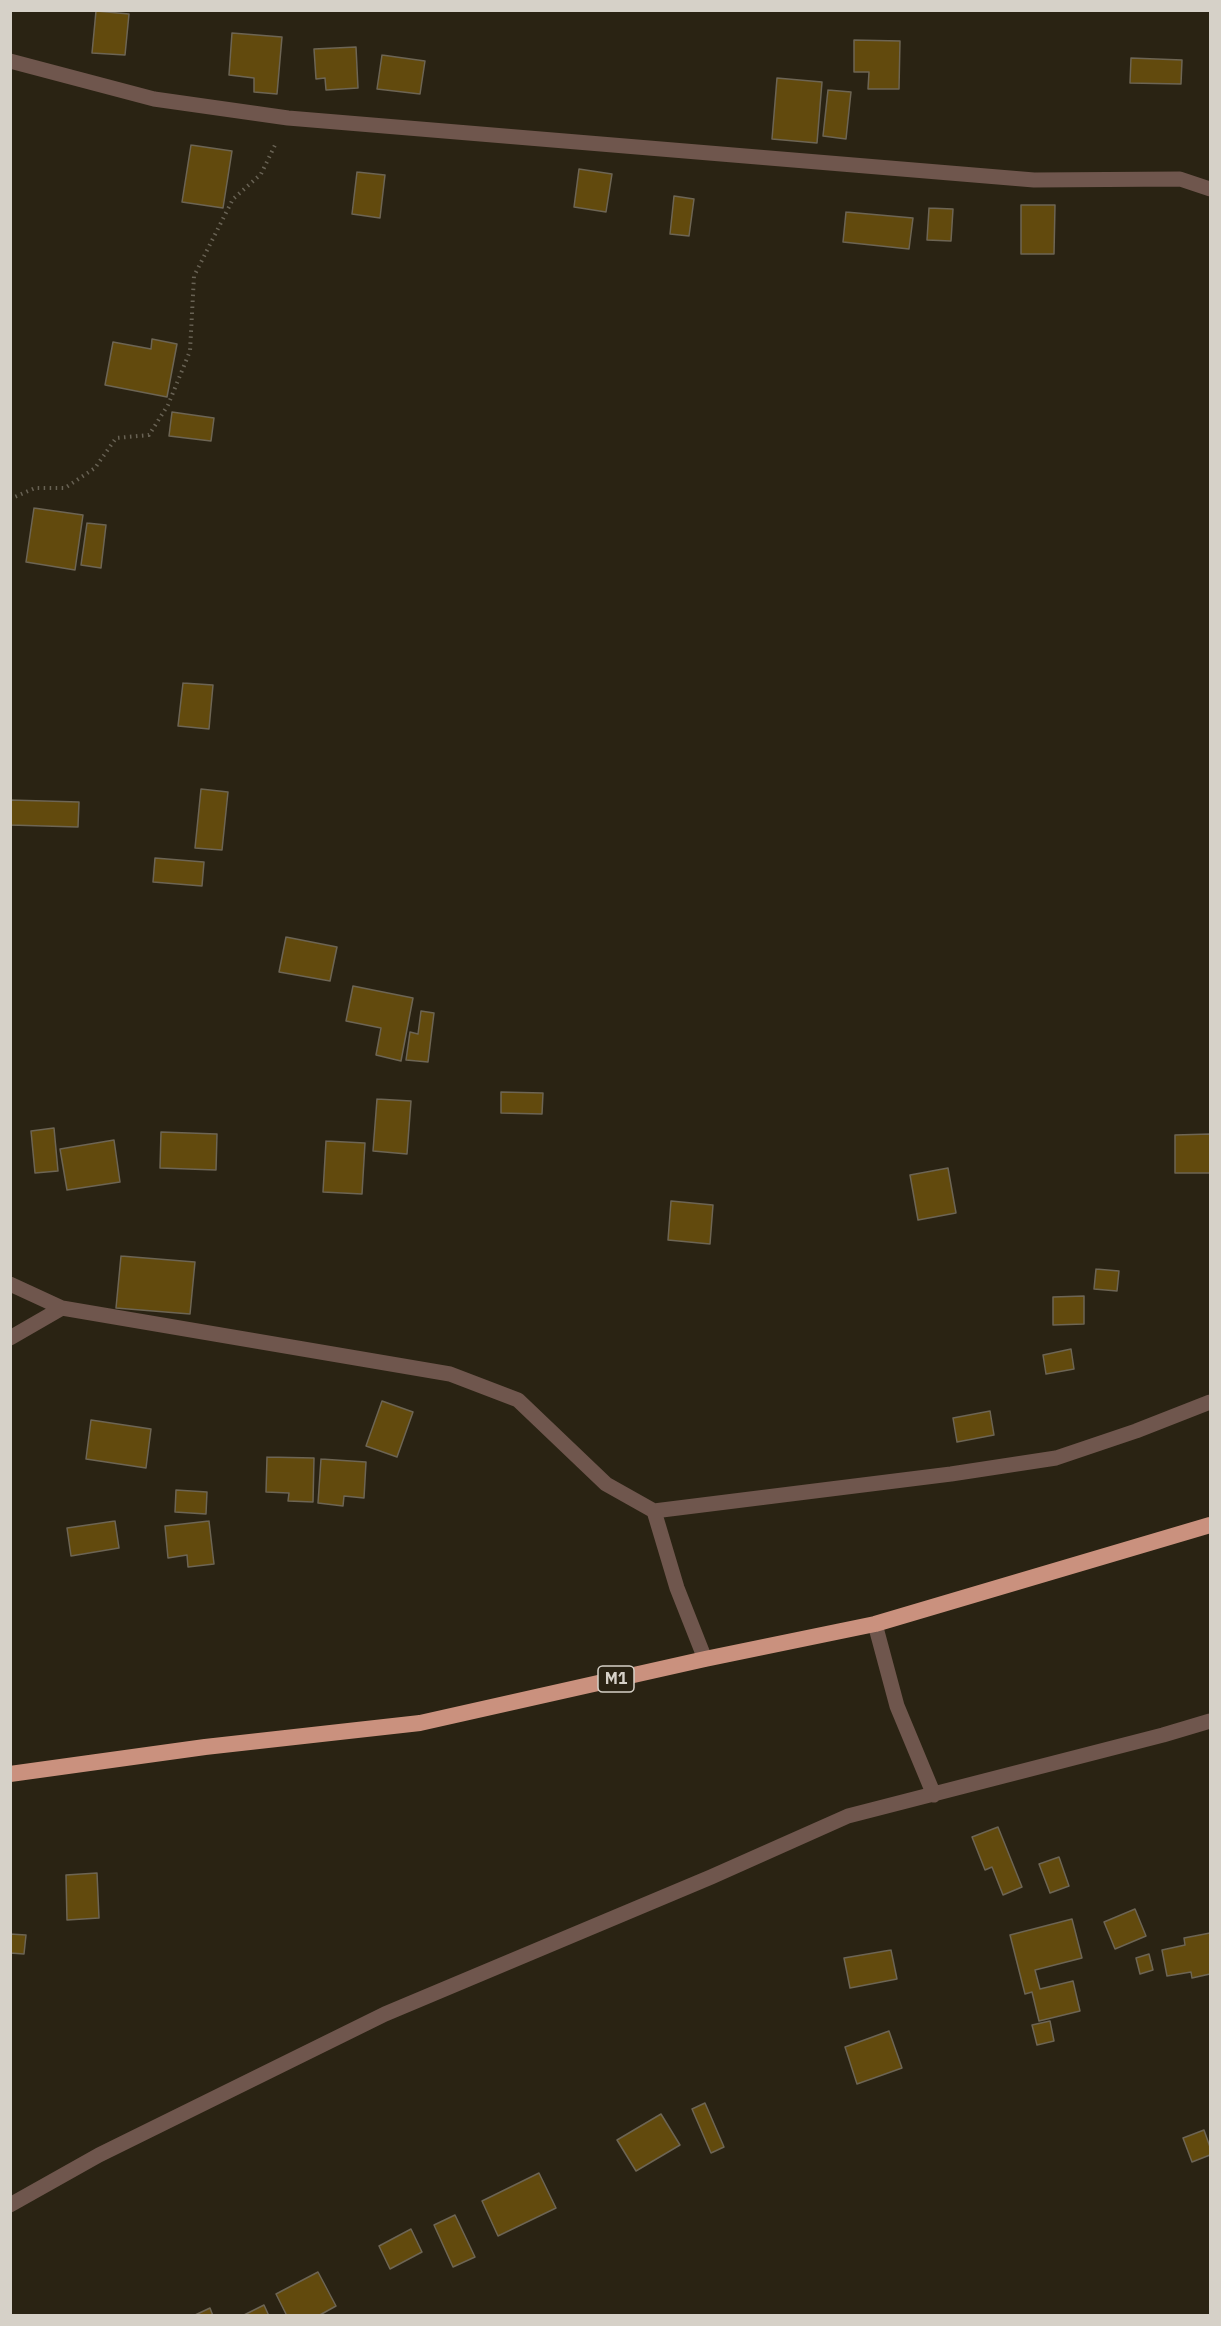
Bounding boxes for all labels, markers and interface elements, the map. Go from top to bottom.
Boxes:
road number: M1 [598,1666,634,1692]

